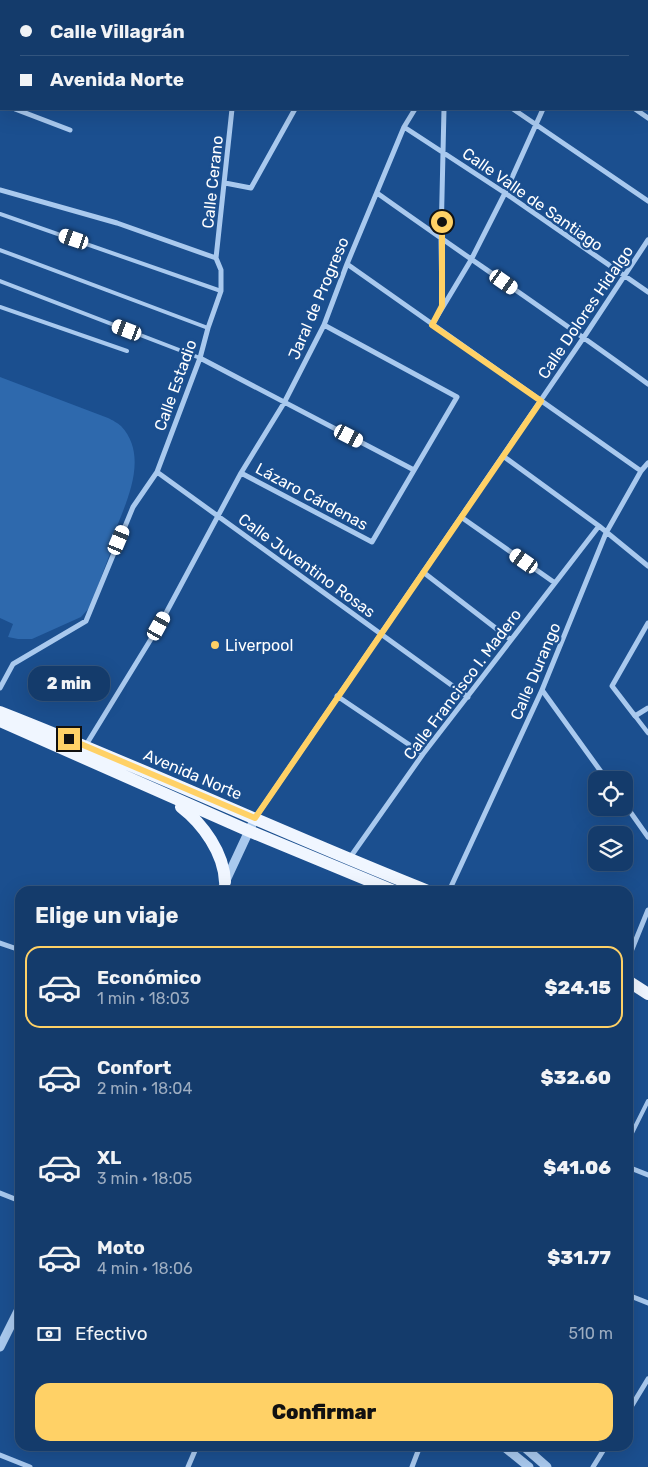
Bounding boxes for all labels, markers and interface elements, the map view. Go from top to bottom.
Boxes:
text: Calle Villagrán [50,20,185,43]
text: Avenida Norte [50,68,184,91]
street label: Calle Cerano [198,135,227,230]
street label: Calle Valle de Santiago [459,144,607,255]
route start [431,211,453,233]
car [57,227,90,251]
street label: Jaral de Progreso [284,234,353,362]
street label: Calle Dolores Hidalgo [534,242,637,383]
car [487,267,520,297]
car [110,318,143,342]
street label: Calle Estadio [150,337,201,433]
car [332,423,365,449]
street label: Lázaro Cárdenas [252,459,371,534]
street label: Calle Juventino Rosas [235,509,379,621]
car [106,523,131,557]
car [507,546,540,576]
street label: Calle Francisco I. Madero [399,605,525,763]
car [145,609,172,643]
street label: Calle Durango [506,620,565,723]
place label: Liverpool [225,636,293,655]
marker: Liverpool [209,639,221,651]
callout: 2 min [28,666,110,702]
text: 2 min [47,674,91,693]
route end [58,728,80,750]
street label: Avenida Norte [141,745,245,804]
map controls [588,771,633,871]
button: locate [588,771,633,816]
button: layers [588,826,633,871]
text: Elige un viaje [35,902,179,929]
icon: car [37,965,82,1010]
text: Económico [97,966,201,989]
text: $24.15 [545,976,611,999]
text: 1 min · 18:03 [97,989,190,1008]
icon: car [37,1055,82,1100]
text: Confort [97,1056,171,1079]
text: $32.60 [540,1066,611,1089]
text: 2 min · 18:04 [97,1079,192,1098]
icon: car [37,1145,82,1190]
text: XL [97,1146,121,1169]
text: $41.06 [543,1156,611,1179]
text: 3 min · 18:05 [97,1169,192,1188]
icon: car [37,1235,82,1280]
text: Moto [97,1236,145,1259]
text: $31.77 [547,1246,611,1269]
text: 4 min · 18:06 [97,1259,193,1278]
icon: cash [35,1320,63,1348]
text: Efectivo [75,1322,148,1345]
text: 510 m [569,1324,613,1343]
button: Confirmar [35,1383,613,1441]

